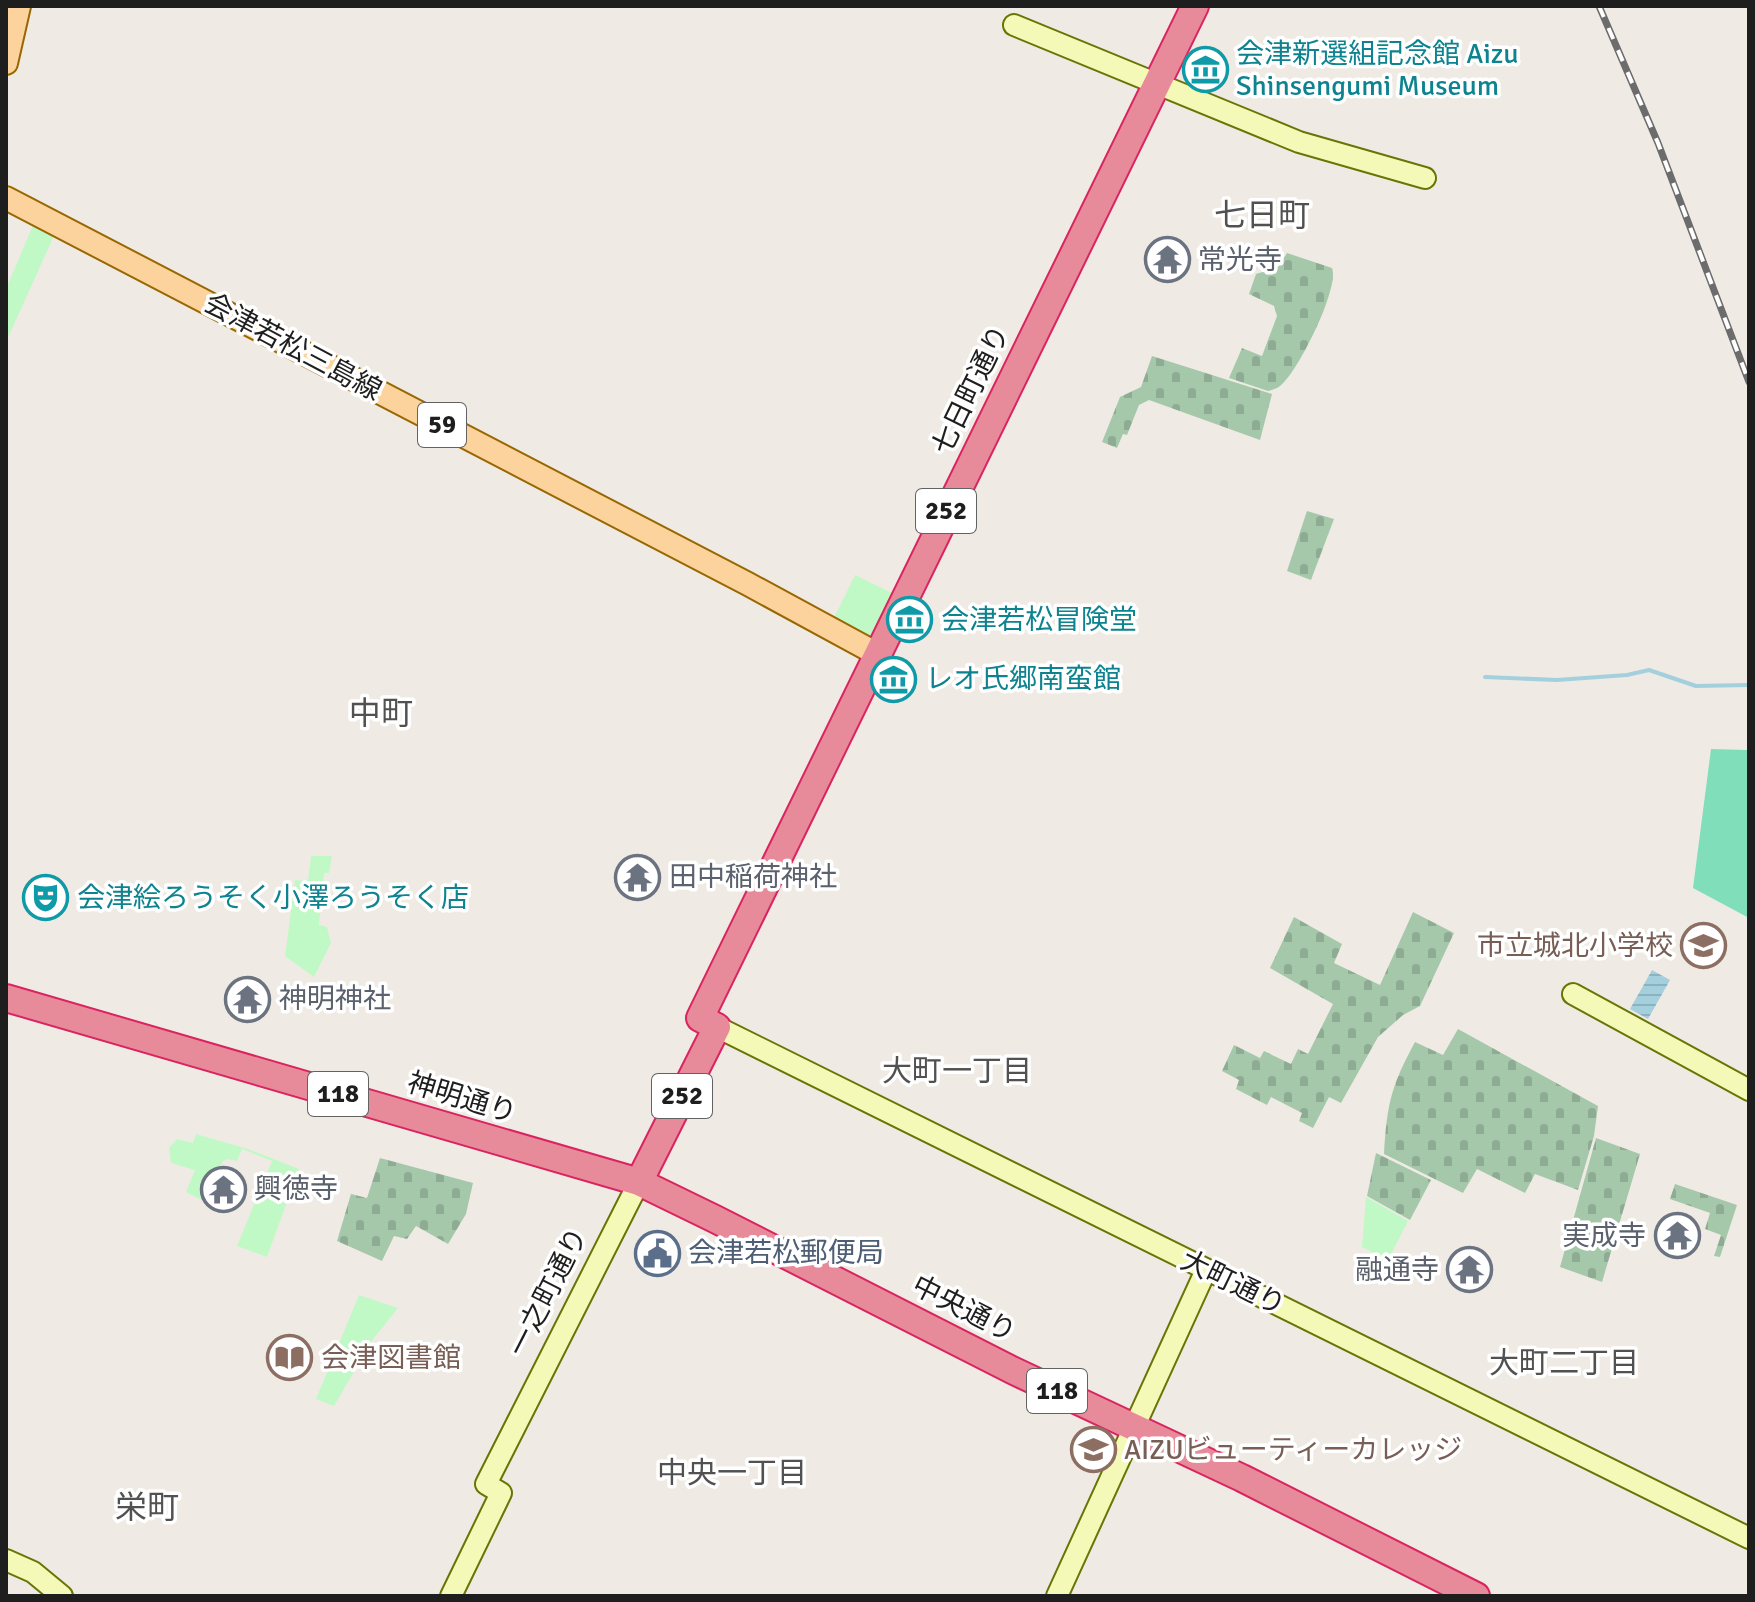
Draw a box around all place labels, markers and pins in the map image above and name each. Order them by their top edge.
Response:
place label: 会津新選組記念館 Aizu Shinsengumi Museum [1236,37,1519,103]
museum icon: 会津新選組記念館 Aizu Shinsengumi Museum [1181,46,1229,94]
temple icon: 常光寺 [1143,236,1191,284]
place label: 常光寺 [1198,243,1282,277]
museum icon: 会津若松冒険堂 [886,596,934,644]
place label: 会津若松冒険堂 [941,603,1137,637]
museum icon: レオ氏郷南蛮館 [870,655,918,703]
place label: レオ氏郷南蛮館 [925,662,1121,696]
temple icon: 田中稲荷神社 [614,853,662,901]
place label: 田中稲荷神社 [669,860,837,894]
theatre icon: 会津絵ろうそく小澤ろうそく店 [22,874,70,922]
place label: 会津絵ろうそく小澤ろうそく店 [77,881,469,915]
school or university icon: 市立城北小学校 [1680,922,1728,970]
place label: 市立城北小学校 [1477,929,1673,963]
temple icon: 神明神社 [224,975,272,1023]
place label: 神明神社 [279,982,391,1016]
temple icon: 興徳寺 [199,1165,247,1213]
place label: 興徳寺 [254,1172,338,1206]
temple icon: 実成寺 [1653,1212,1701,1260]
place label: 実成寺 [1562,1219,1646,1253]
public building icon: 会津若松郵便局 [633,1229,681,1277]
place label: 会津若松郵便局 [688,1236,884,1270]
temple icon: 融通寺 [1446,1246,1494,1294]
place label: 融通寺 [1355,1253,1439,1287]
library icon: 会津図書館 [266,1334,314,1382]
place label: 会津図書館 [321,1341,461,1375]
school or university icon: AIZUビューティーカレッジ [1069,1426,1117,1474]
place label: AIZUビューティーカレッジ [1124,1433,1462,1467]

